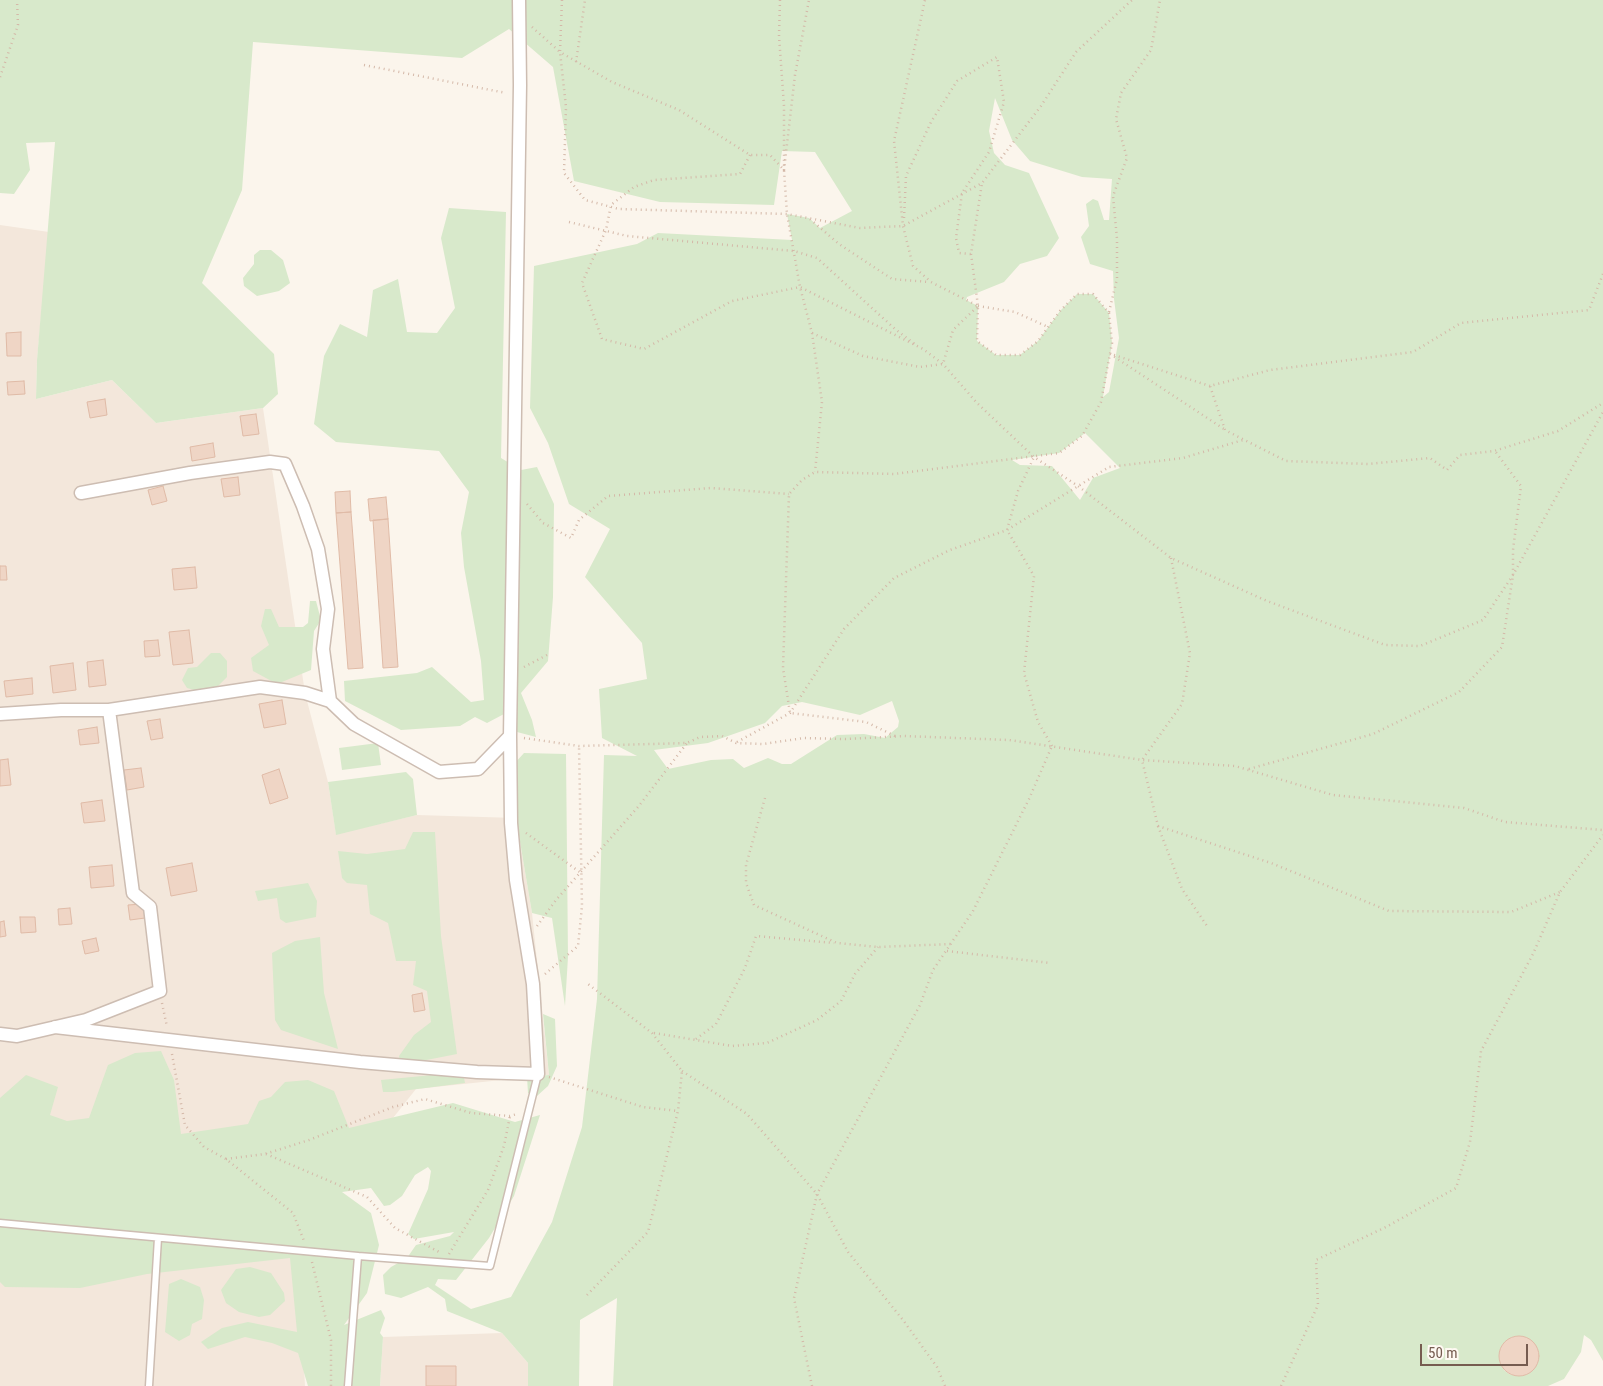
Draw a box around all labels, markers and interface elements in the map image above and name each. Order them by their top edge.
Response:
scale bar [1423,1334,1530,1366]
text: 50 m [1428,1344,1458,1362]

